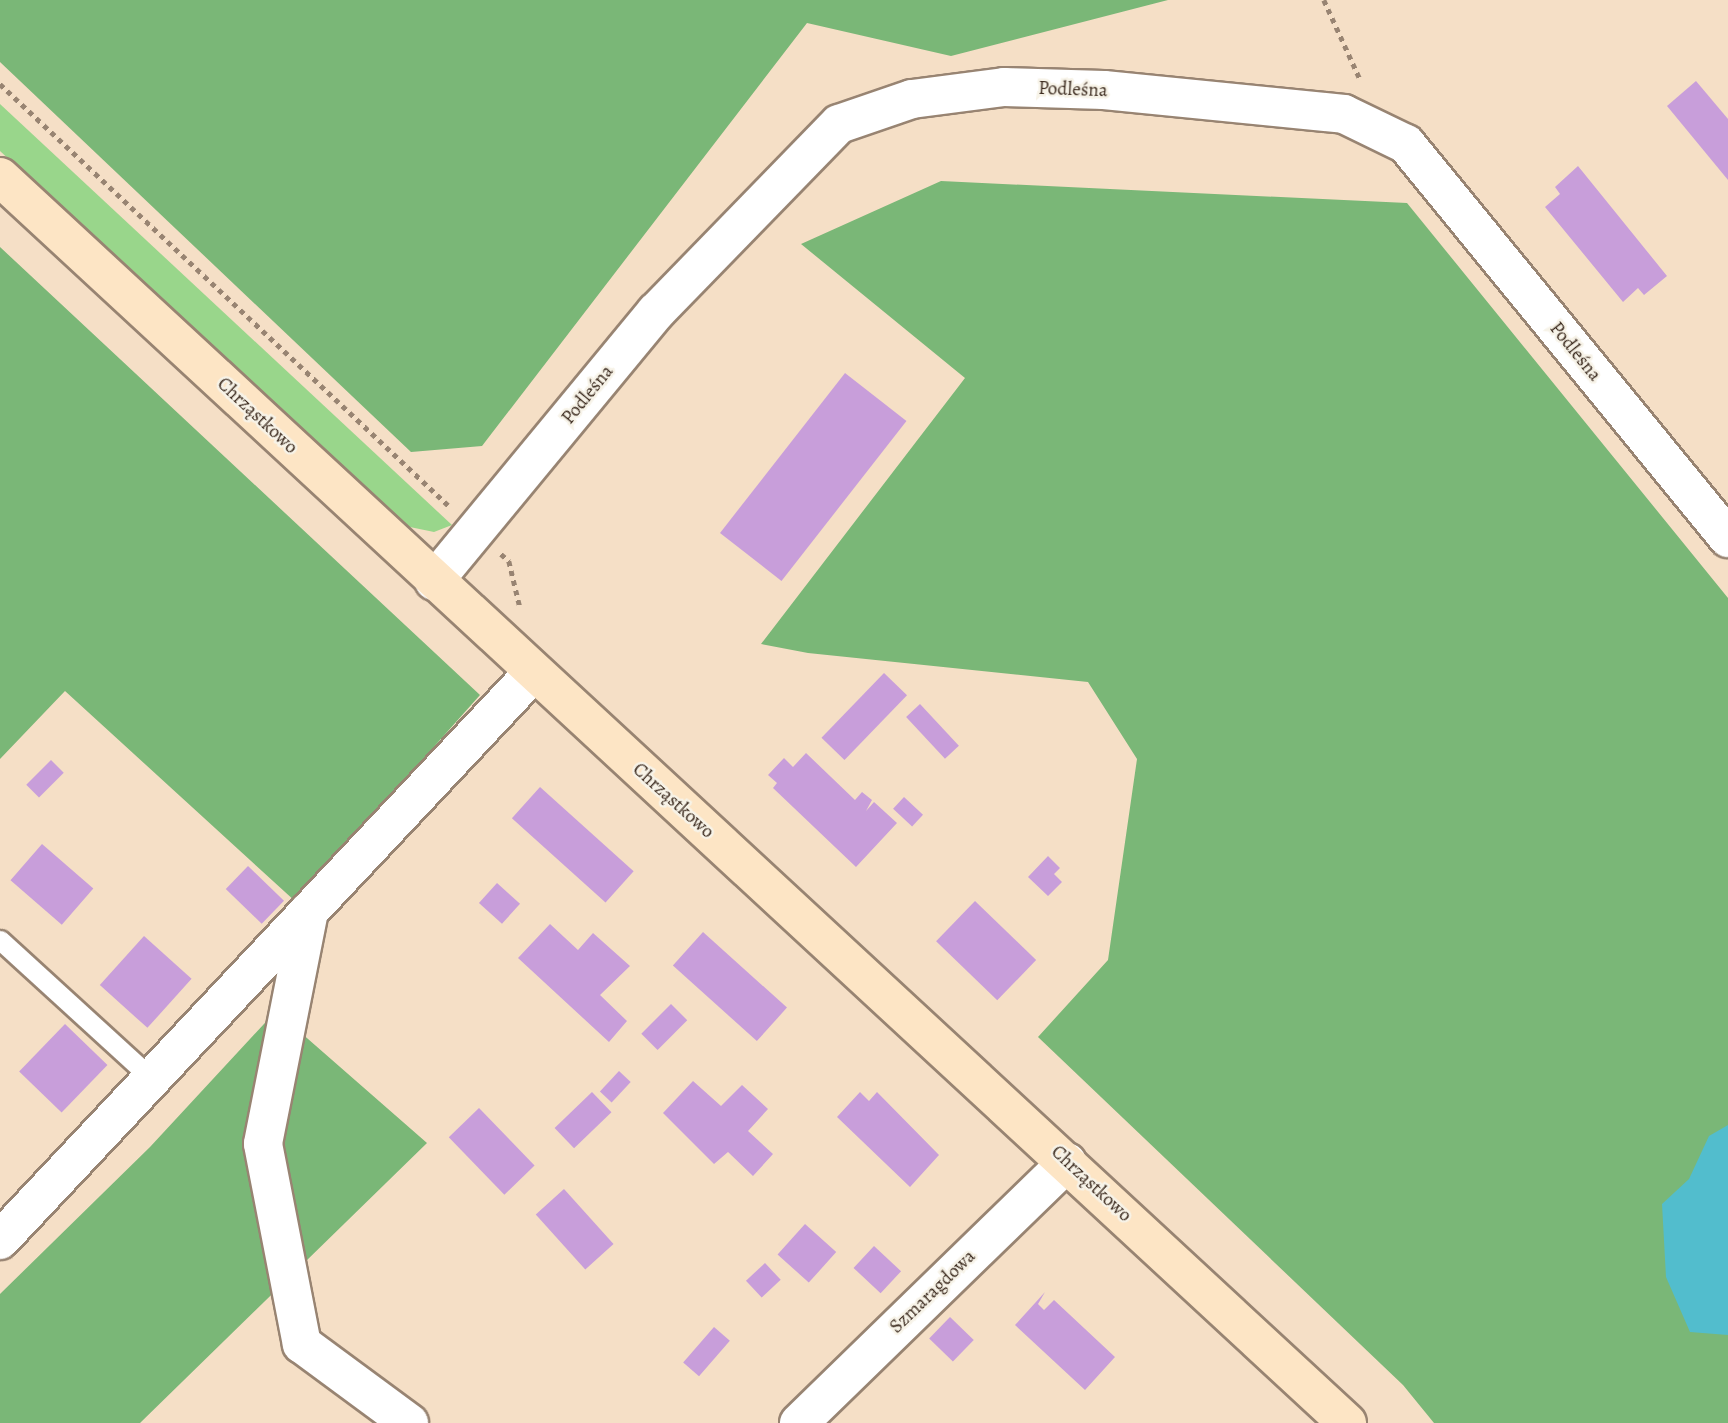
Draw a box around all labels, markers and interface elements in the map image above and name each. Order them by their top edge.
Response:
street label: Podleśna [1038,77,1108,103]
street label: Podleśna [1544,318,1606,386]
street label: Podleśna [557,361,619,429]
street label: Chrząstkowo [212,373,302,459]
street label: Chrząstkowo [628,759,718,843]
street label: Chrząstkowo [1046,1141,1136,1227]
street label: Szmaragdowa [885,1246,981,1338]

